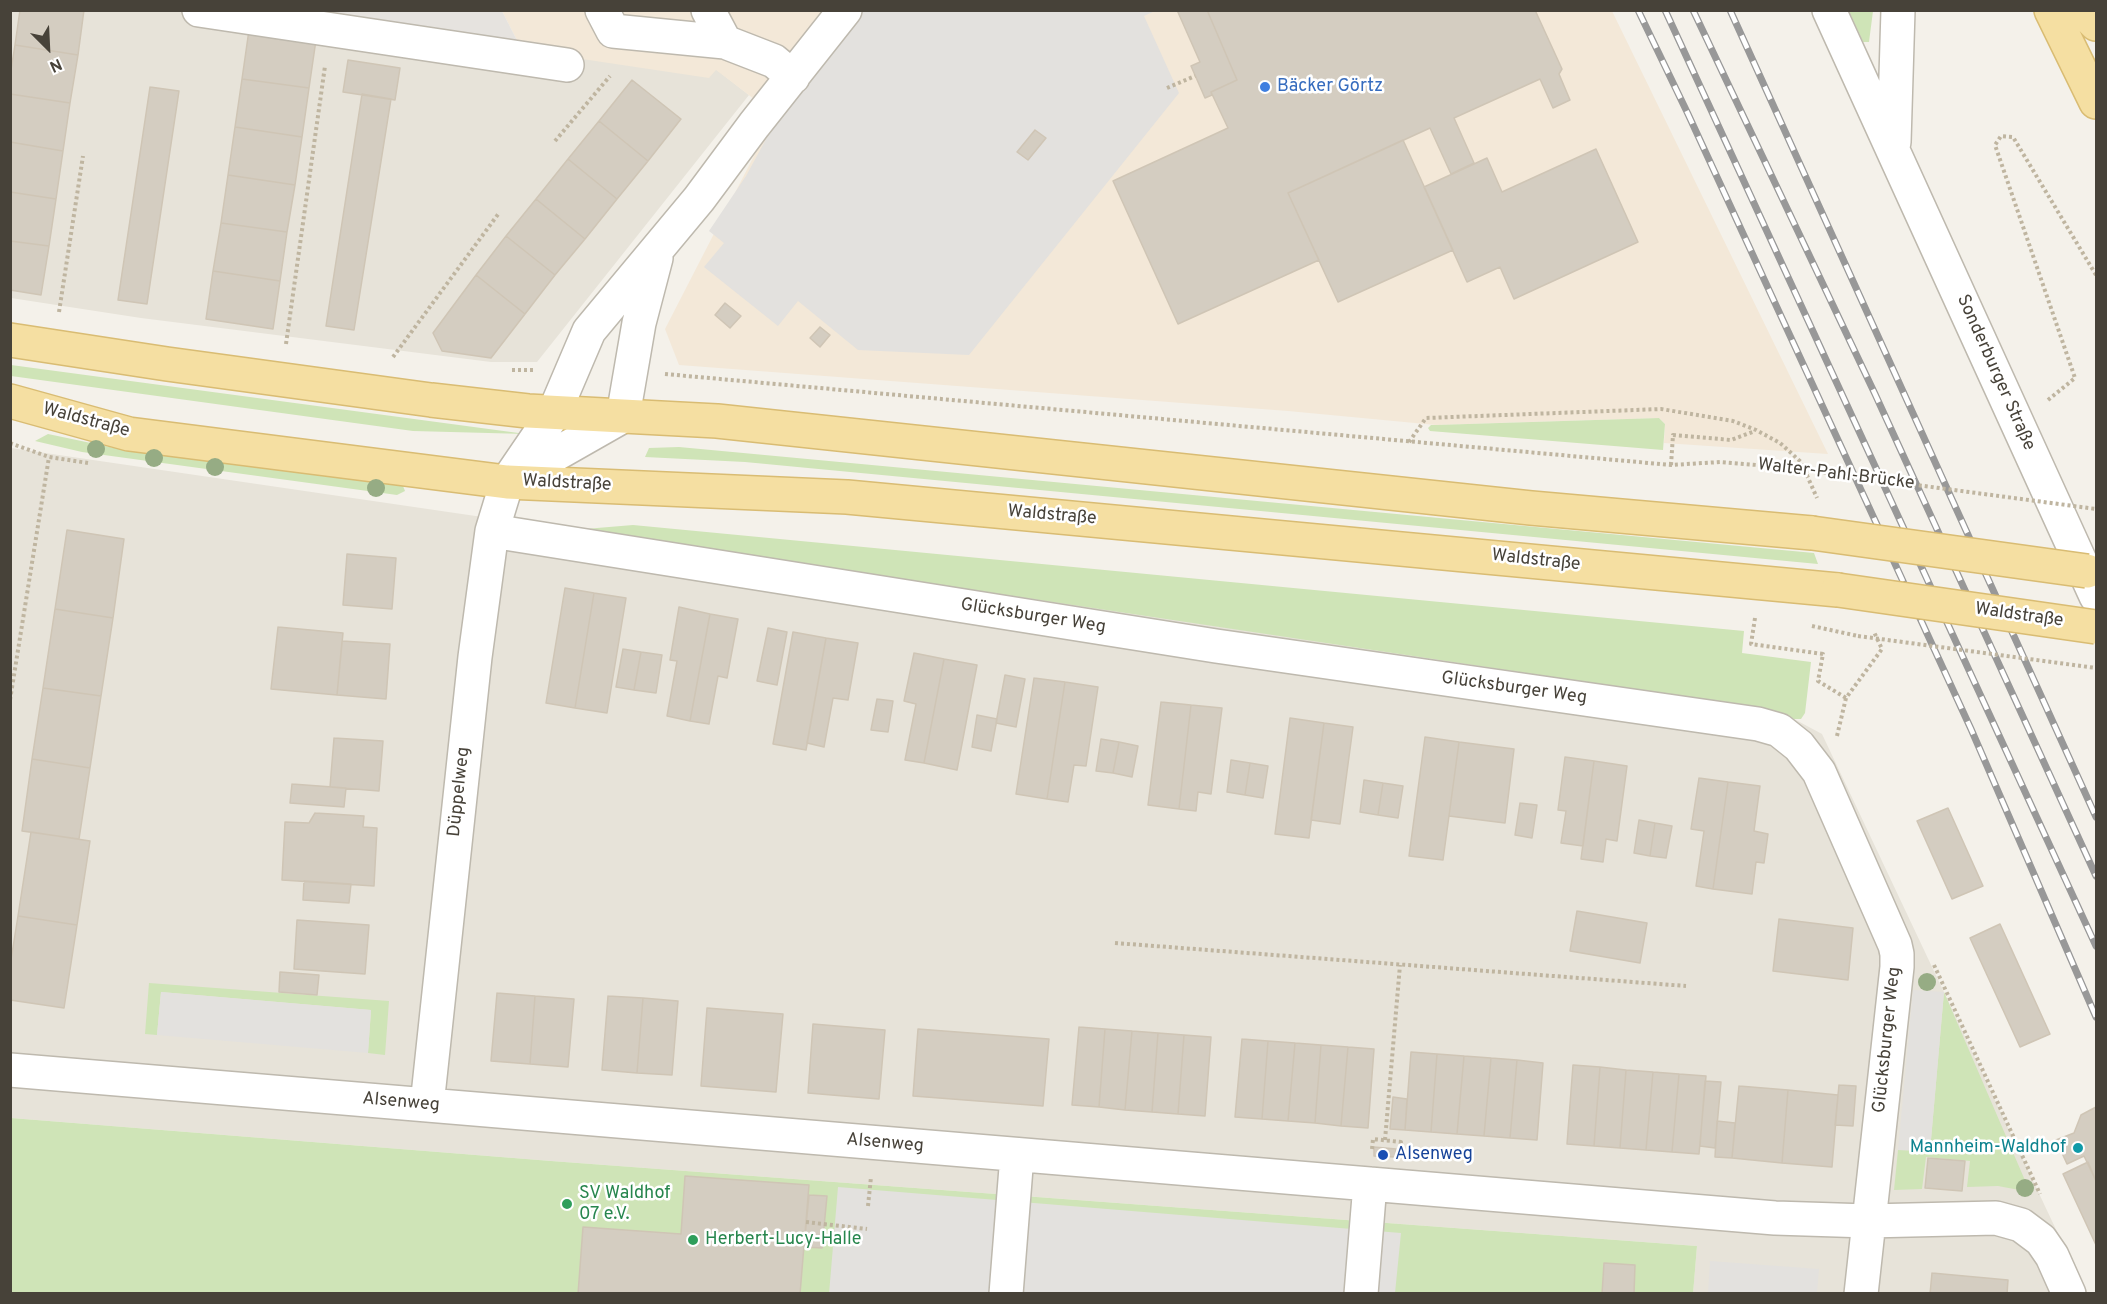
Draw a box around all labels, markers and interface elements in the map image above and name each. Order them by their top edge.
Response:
north arrow [18,18,78,78]
text: N [46,53,65,76]
place label: Bäcker Görtz [1277,76,1383,98]
marker: Bäcker Görtz [1258,80,1272,94]
street label: Sonderburger Straße [1951,292,2039,454]
street label: Waldstraße [40,399,132,443]
street label: Walter-Pahl-Brücke [1756,455,1916,495]
street label: Waldstraße [522,471,612,497]
street label: Waldstraße [1007,501,1097,531]
street label: Waldstraße [1491,546,1581,576]
street label: Glücksburger Weg [959,595,1107,639]
street label: Waldstraße [1973,599,2065,633]
street label: Glücksburger Weg [1440,668,1588,710]
street label: Düppelweg [445,746,475,838]
street label: Glücksburger Weg [1870,966,1906,1114]
street label: Alsenweg [361,1089,441,1117]
street label: Alsenweg [845,1130,925,1158]
place label: Mannheim-Waldhof [1910,1137,2066,1159]
marker: Mannheim-Waldhof [2071,1141,2085,1155]
place label: Alsenweg [1395,1144,1473,1166]
marker: Alsenweg [1376,1148,1390,1162]
place label: SV Waldhof 07 e.V. [579,1183,670,1226]
marker: SV Waldhof 07 e.V. [560,1197,574,1211]
place label: Herbert-Lucy-Halle [705,1229,861,1251]
marker: Herbert-Lucy-Halle [686,1233,700,1247]

